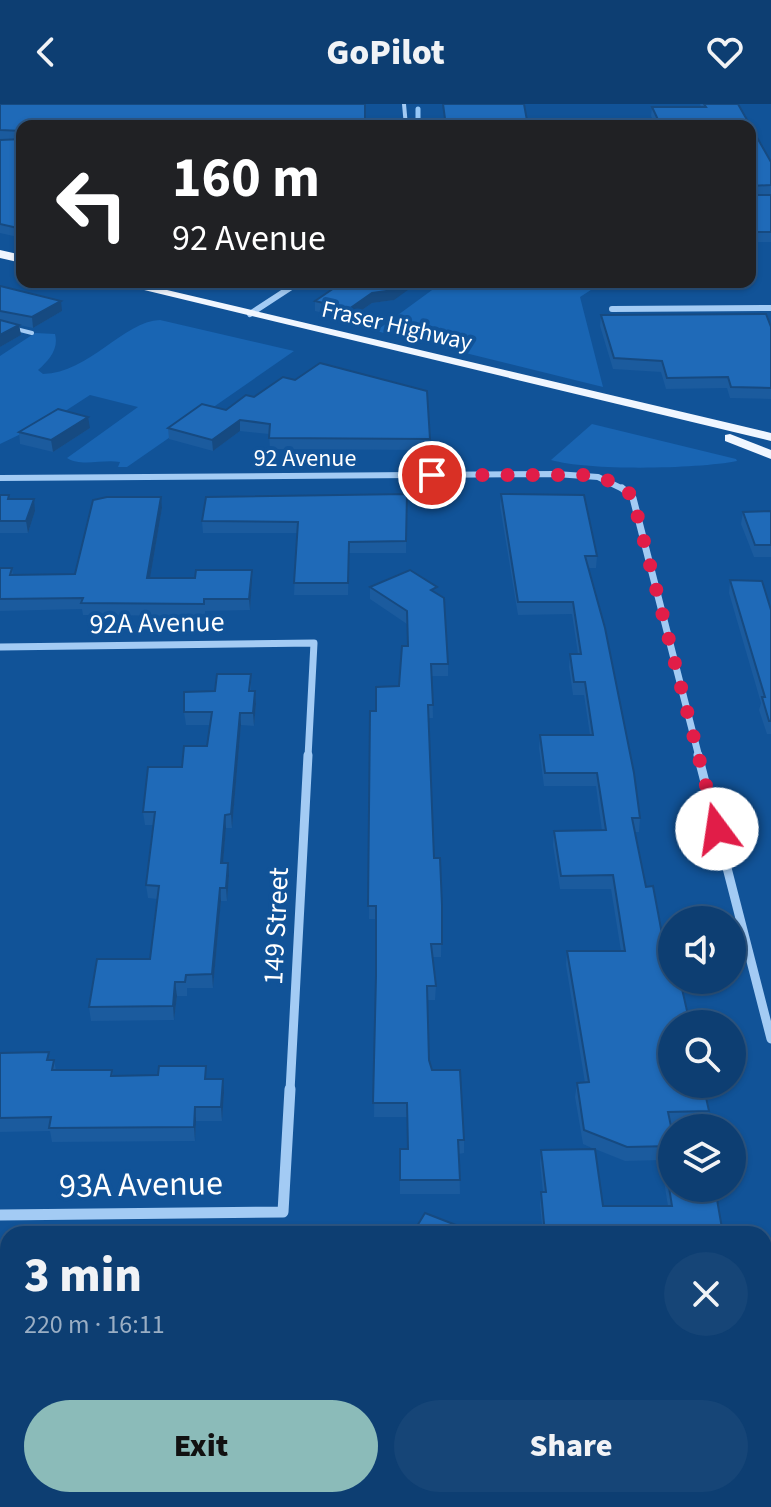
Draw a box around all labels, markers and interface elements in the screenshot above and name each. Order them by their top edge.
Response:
text: GoPilot [326,27,445,78]
icon: back [24,30,68,74]
icon: heart [703,30,747,74]
text: 160 m [172,139,320,218]
icon: left [40,152,144,256]
text: 92 Avenue [172,213,326,264]
street label: Fraser Highway [318,292,476,360]
street label: 92 Avenue [254,441,356,476]
pin [398,441,466,509]
icon: arrive [410,453,454,497]
street label: 92A Avenue [89,602,225,644]
position arrow [675,787,759,871]
street label: 149 Street [253,866,299,986]
map controls [658,906,746,1202]
button: sound [658,906,746,994]
button: search [658,1010,746,1098]
button: layers [658,1114,746,1202]
street label: 93A Avenue [59,1159,223,1211]
text: 3 min [24,1242,142,1310]
button: close [664,1252,748,1336]
text: 220 m · 16:11 [24,1306,165,1343]
button: Exit [24,1400,378,1492]
button: Share [394,1400,748,1492]

